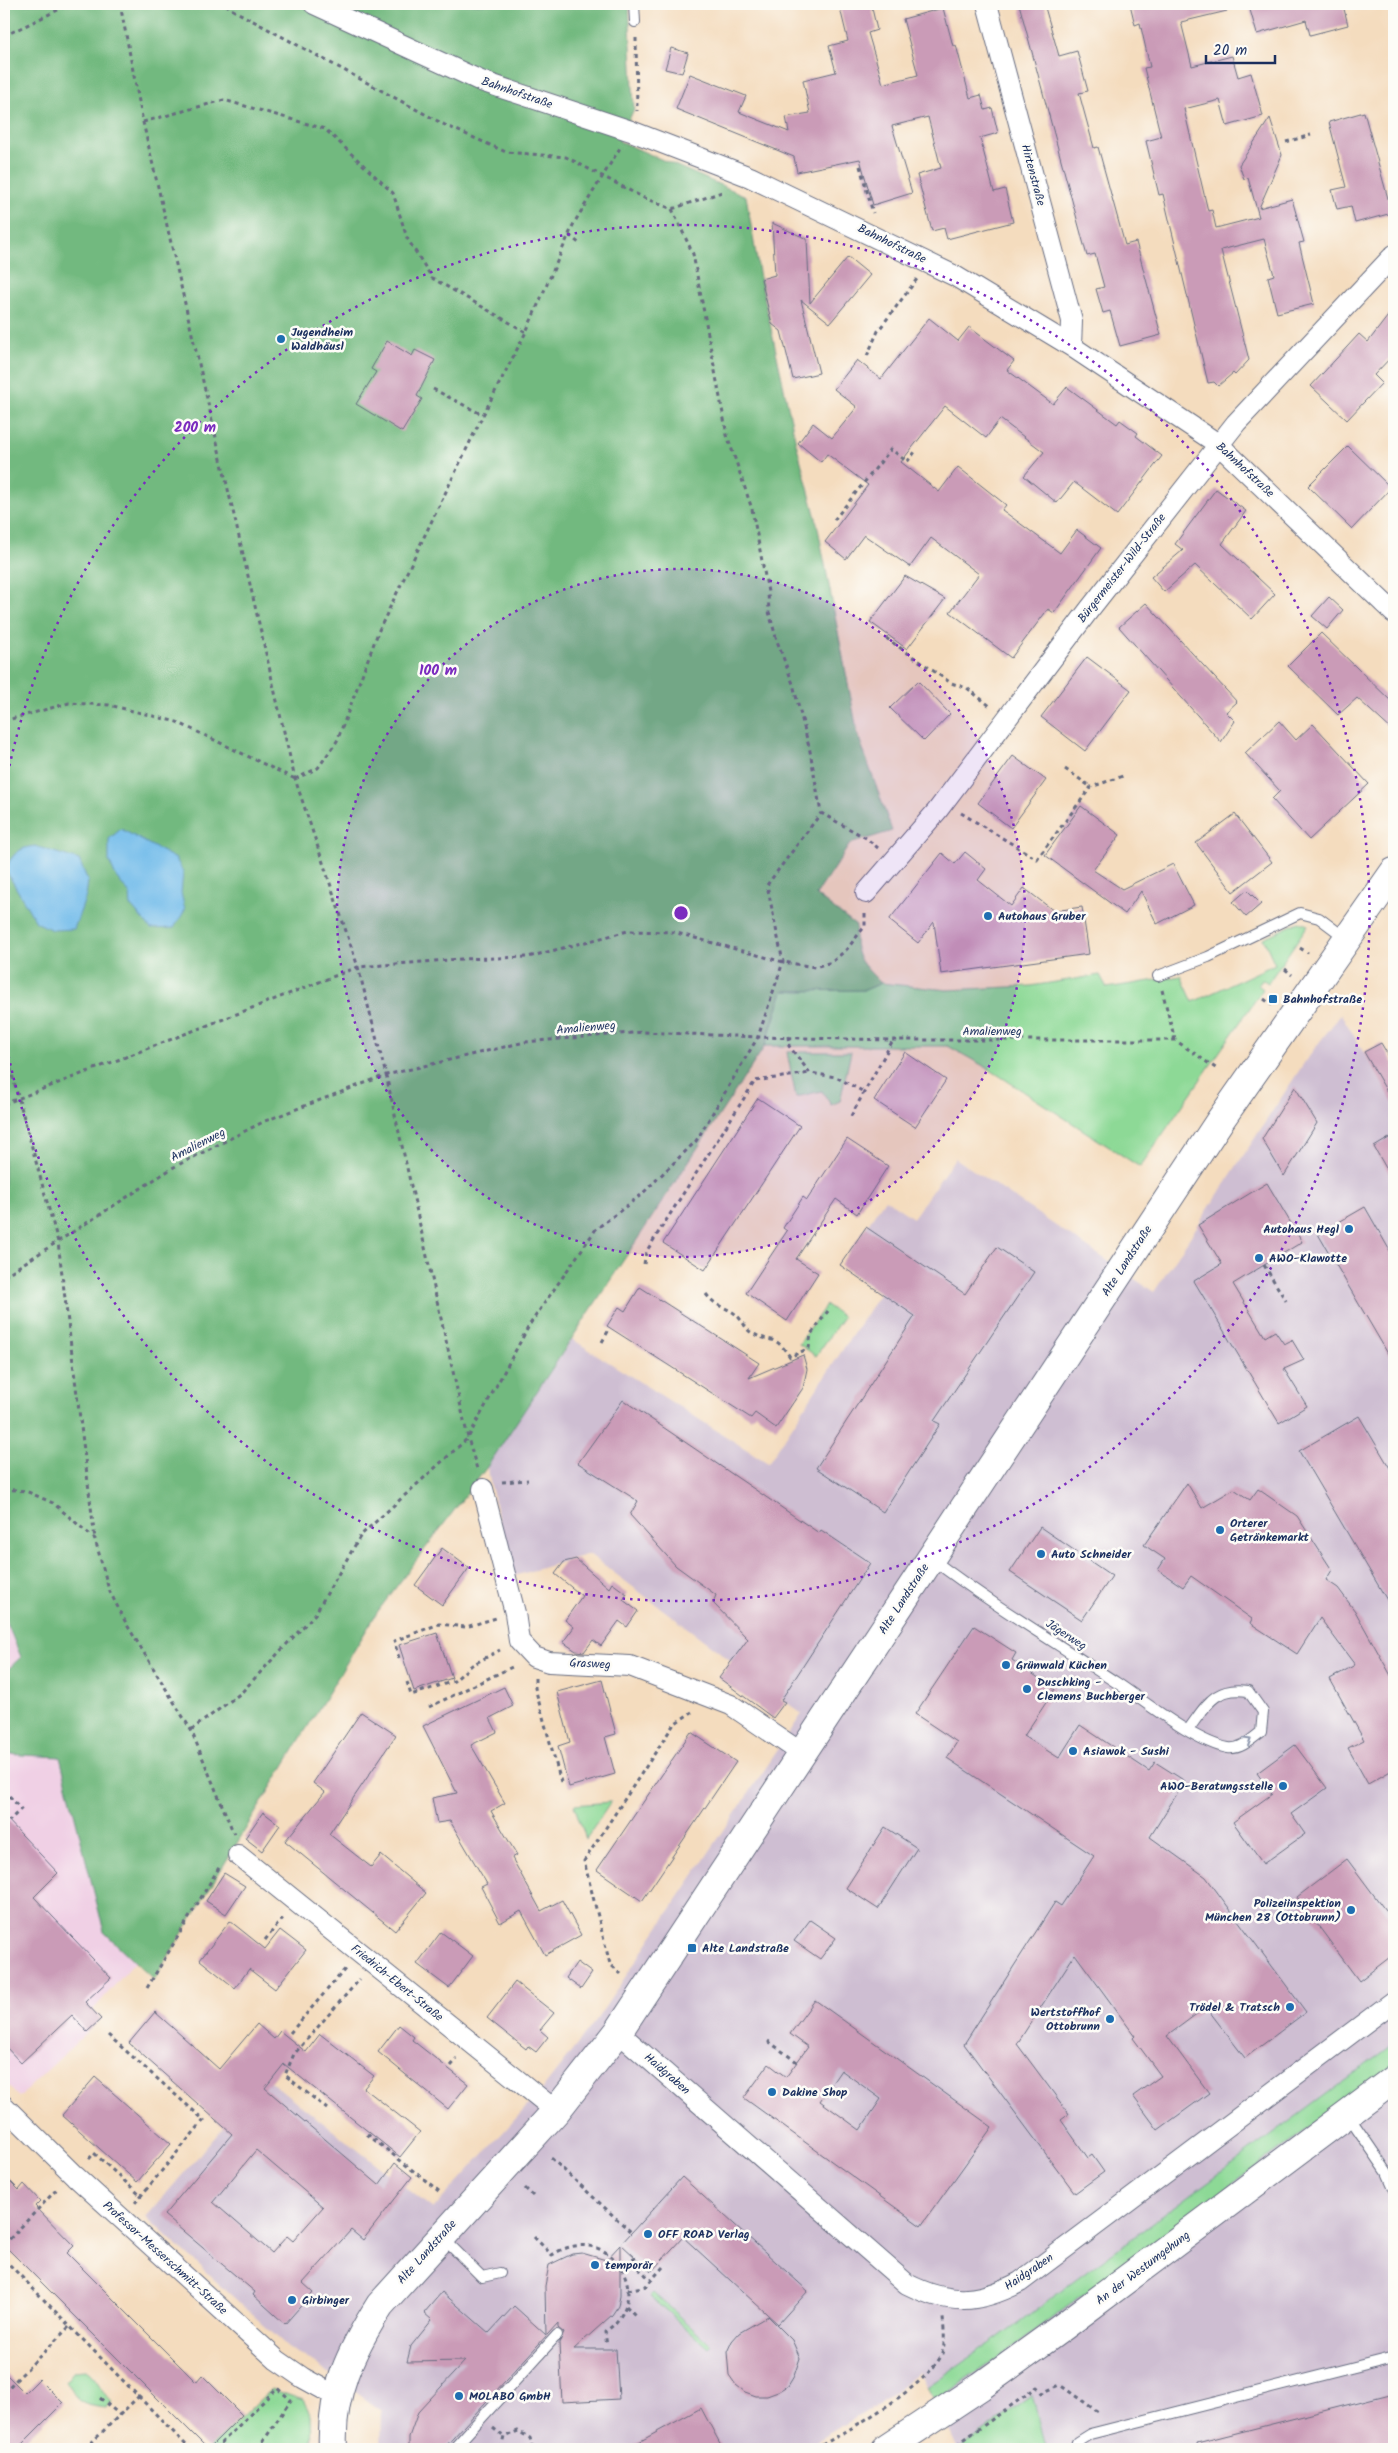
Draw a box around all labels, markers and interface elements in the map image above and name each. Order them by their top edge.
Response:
scale bar [1206,32,1274,64]
text: 20 m [1213,39,1247,63]
street label: Bahnhofstraße [479,72,556,114]
street label: Hirtenstraße [1016,142,1050,209]
street label: Bahnhofstraße [854,219,930,269]
place label: Jugendheim Waldhäusl [291,323,353,356]
marker: Jugendheim Waldhäusl [275,333,287,345]
text: 200 m [174,416,216,440]
street label: Bahnhofstraße [1211,438,1279,503]
street label: Bürgermeister-Wild-Straße [1073,509,1171,627]
text: 100 m [419,659,457,683]
centre of rings [672,904,690,922]
place label: Autohaus Gruber [998,907,1086,926]
marker: Autohaus Gruber [982,910,994,922]
place label: Bahnhofstraße [1283,990,1362,1009]
marker: Bahnhofstraße [1267,993,1279,1005]
street label: Amalienweg [556,1016,617,1040]
street label: Amalienweg [962,1022,1022,1041]
street label: Amalienweg [167,1123,229,1167]
place label: Autohaus Hegl [1263,1220,1340,1239]
street label: Alte Landstraße [1097,1221,1157,1300]
marker: Autohaus Hegl [1343,1223,1355,1235]
place label: AWO-Klawotte [1269,1249,1347,1268]
marker: AWO-Klawotte [1253,1252,1265,1264]
place label: Orterer Getränkemarkt [1230,1514,1310,1547]
marker: Orterer Getränkemarkt [1214,1524,1226,1536]
place label: Auto Schneider [1051,1545,1132,1564]
marker: Auto Schneider [1035,1548,1047,1560]
street label: Alte Landstraße [874,1559,934,1638]
street label: Jägerweg [1042,1615,1091,1656]
street label: Grasweg [569,1653,611,1675]
place label: Grünwald Küchen [1016,1656,1107,1675]
marker: Grünwald Küchen [1000,1659,1012,1671]
place label: Duschking - Clemens Buchberger [1037,1673,1146,1706]
marker: Duschking - Clemens Buchberger [1021,1683,1033,1695]
one-way arrow [1243,1737,1252,1747]
place label: Asiawok - Sushi [1083,1742,1170,1761]
marker: Asiawok - Sushi [1067,1745,1079,1757]
place label: AWO-Beratungsstelle [1160,1777,1273,1796]
marker: AWO-Beratungsstelle [1277,1780,1289,1792]
place label: Polizeiinspektion München 28 (Ottobrunn) [1205,1894,1341,1927]
marker: Polizeiinspektion München 28 (Ottobrunn) [1345,1904,1357,1916]
place label: Alte Landstraße [702,1939,789,1958]
street label: Friedrich-Ebert-Straße [347,1940,448,2027]
marker: Alte Landstraße [686,1942,698,1954]
place label: Trödel & Tratsch [1189,1998,1280,2017]
marker: Trödel & Tratsch [1284,2001,1296,2013]
place label: Wertstoffhof Ottobrunn [1031,2003,1102,2036]
marker: Wertstoffhof Ottobrunn [1104,2013,1116,2025]
street label: Haidgraben [640,2048,694,2100]
place label: Dakine Shop [782,2083,848,2102]
marker: Dakine Shop [766,2086,778,2098]
street label: Professor-Messerschmitt-Straße [98,2197,232,2320]
street label: Alte Landstraße [393,2215,462,2289]
place label: OFF ROAD Verlag [658,2225,750,2244]
street label: An der Westumgehung [1092,2226,1194,2310]
marker: OFF ROAD Verlag [642,2228,654,2240]
street label: Haidgraben [1001,2248,1057,2296]
place label: temporär [605,2256,654,2275]
marker: temporär [589,2259,601,2271]
place label: Girbinger [302,2291,350,2310]
marker: Girbinger [286,2294,298,2306]
place label: MOLABO GmbH [469,2387,551,2406]
marker: MOLABO GmbH [453,2390,465,2402]

